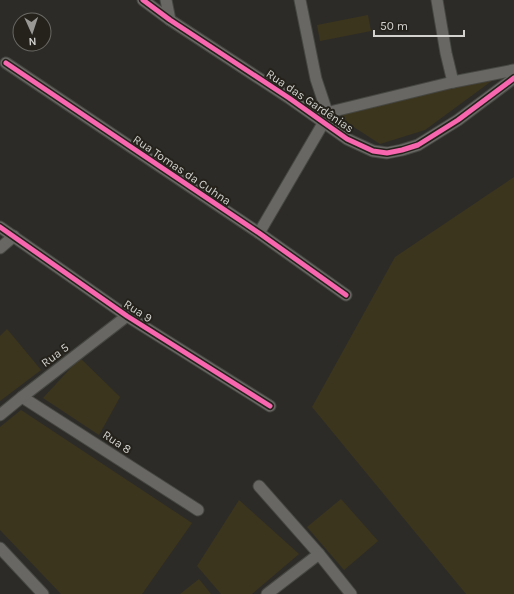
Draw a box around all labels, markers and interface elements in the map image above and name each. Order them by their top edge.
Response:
north arrow [12,12,52,52]
scale bar [374,12,464,38]
text: 50 m [380,19,408,33]
text: N [28,35,37,48]
street label: Rua das Gardênias [264,67,356,135]
street label: Rua Tomas da Cuhna [130,132,234,208]
street label: Rua 9 [121,297,155,325]
street label: Rua 5 [38,340,72,370]
street label: Rua 8 [100,428,134,456]

